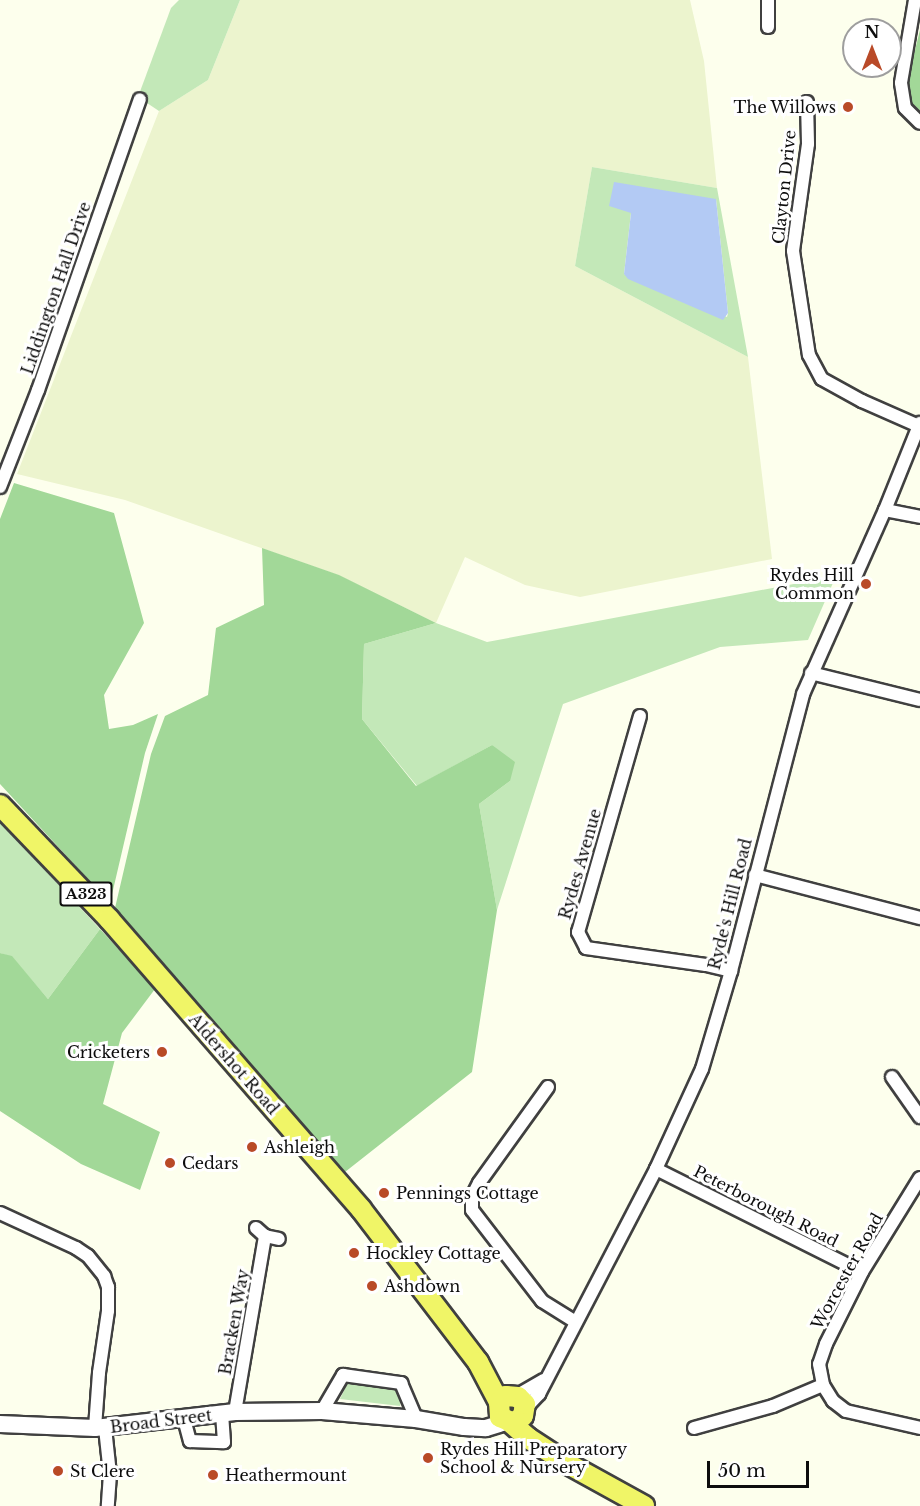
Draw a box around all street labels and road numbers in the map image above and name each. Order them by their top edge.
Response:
street label: Clayton Drive [768,129,800,245]
street label: Liddington Hall Drive [17,199,95,377]
street label: Rydes Avenue [555,806,605,922]
street label: Ryde's Hill Road [704,836,756,972]
road number: A323 [59,882,113,906]
street label: Aldershot Road [185,1010,283,1118]
street label: Peterborough Road [690,1161,842,1251]
street label: Worcester Road [807,1209,887,1333]
street label: Bracken Way [215,1267,253,1377]
street label: Broad Street [109,1405,213,1437]

